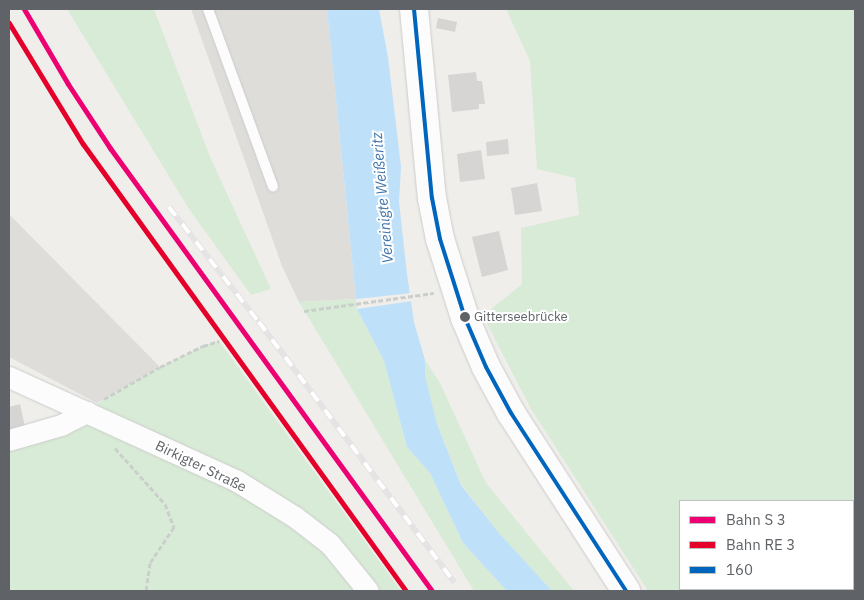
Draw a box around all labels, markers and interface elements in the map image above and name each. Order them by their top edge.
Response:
water label: Vereinigte Weißeritz [367,132,397,264]
place label: Gitterseebrücke [474,309,568,325]
marker: Gitterseebrücke [460,312,470,322]
street label: Birkigter Straße [153,437,249,495]
legend [679,500,854,590]
text: Bahn S 3 [726,510,786,529]
text: Bahn RE 3 [726,535,795,554]
text: 160 [726,560,753,579]

